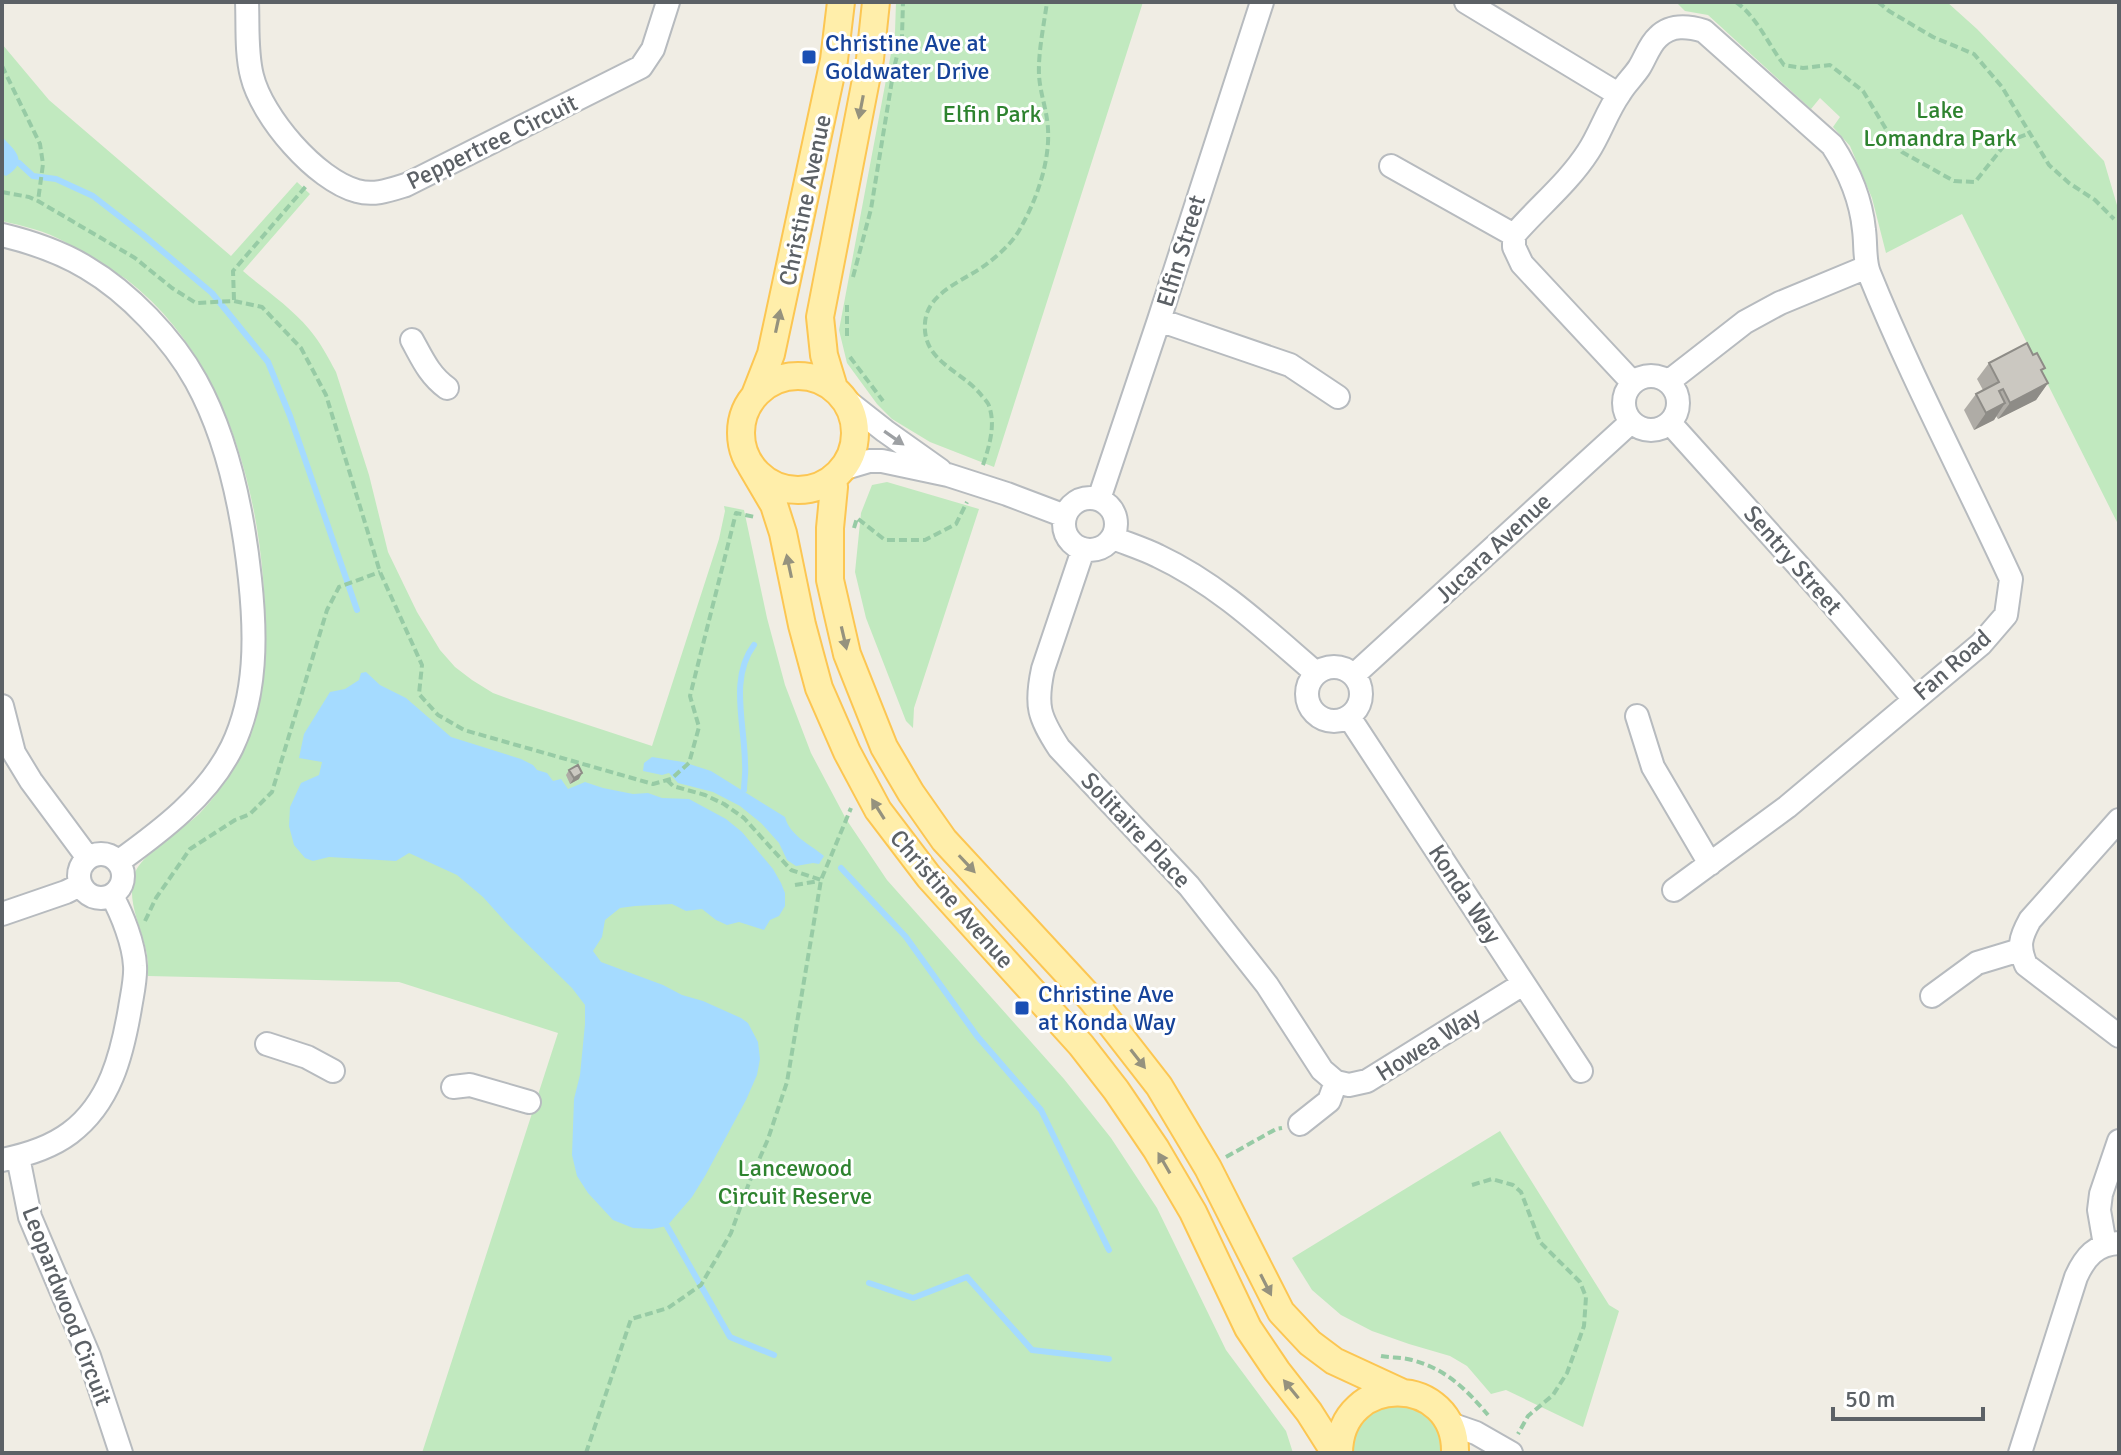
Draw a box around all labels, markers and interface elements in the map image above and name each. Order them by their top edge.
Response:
place label: Christine Ave at Goldwater Drive [825,28,990,86]
marker: Christine Ave at Goldwater Drive [800,48,818,66]
street label: Peppertree Circuit [402,88,582,196]
one-way arrow [854,94,867,119]
park label: Lake Lomandra Park [1863,95,2017,153]
park label: Elfin Park [943,99,1041,129]
street label: Christine Avenue [772,112,838,288]
street label: Elfin Street [1150,191,1212,311]
one-way arrow [772,308,785,333]
one-way arrow [884,430,905,445]
street label: Jucara Avenue [1428,486,1558,610]
street label: Sentry Street [1737,499,1849,621]
one-way arrow [782,554,795,579]
street label: Fan Road [1907,623,1997,707]
one-way arrow [838,626,851,651]
street label: Solitaire Place [1075,766,1197,894]
one-way arrow [872,798,886,820]
street label: Christine Avenue [883,823,1021,975]
street label: Konda Way [1422,839,1508,949]
one-way arrow [957,855,975,874]
place label: Christine Ave at Konda Way [1038,979,1176,1037]
marker: Christine Ave at Konda Way [1013,999,1031,1017]
street label: Howea Way [1370,1000,1486,1088]
one-way arrow [1130,1049,1146,1069]
one-way arrow [1157,1152,1171,1174]
park label: Lancewood Circuit Reserve [718,1153,872,1211]
street label: Leopardwood Circuit [15,1202,119,1410]
one-way arrow [1260,1273,1273,1296]
scale bar [1833,1371,1983,1421]
one-way arrow [1283,1379,1300,1399]
text: 50 m [1845,1384,1895,1414]

